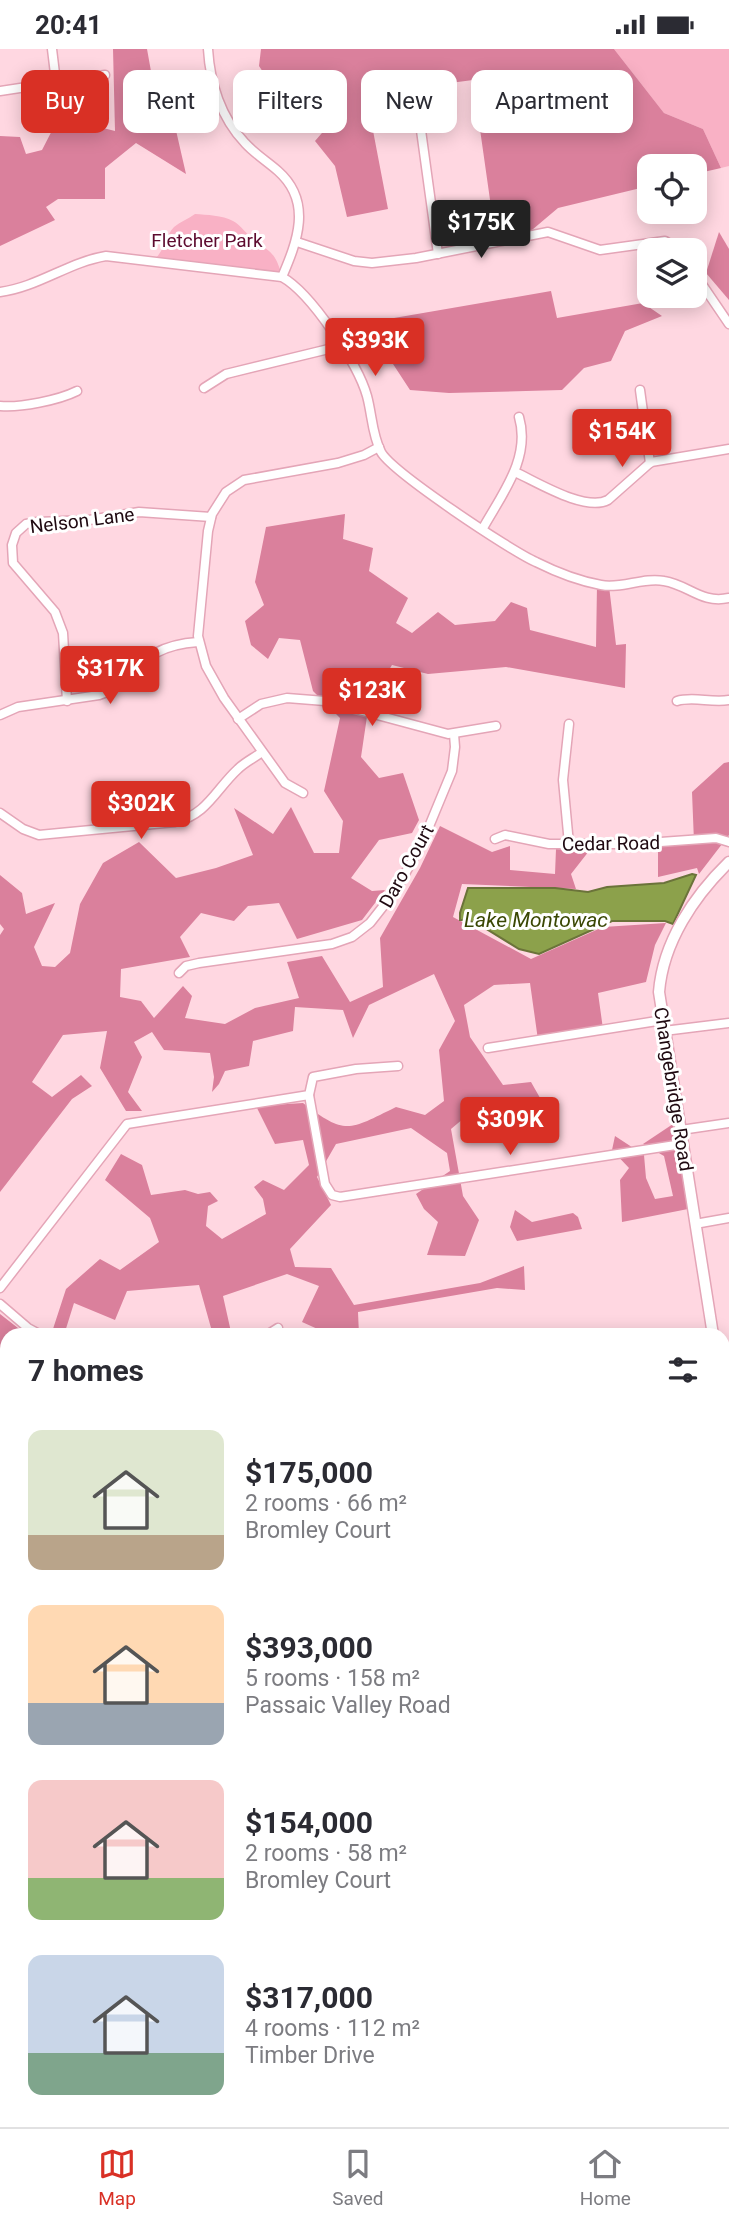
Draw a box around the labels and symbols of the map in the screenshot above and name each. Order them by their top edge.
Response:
pin: $175K [432,201,530,260]
park label: Fletcher Park [151,229,263,252]
pin: $393K [326,319,424,378]
pin: $154K [573,409,671,469]
street label: Nelson Lane [28,503,136,538]
pin: $317K [61,647,159,706]
pin: $123K [323,669,421,728]
pin: $302K [92,781,190,841]
street label: Daro Court [374,821,439,912]
street label: Cedar Road [562,831,660,856]
water label: Lake Montowac [464,908,608,932]
street label: Changebridge Road [649,1005,698,1173]
pin: $309K [461,1097,559,1157]

